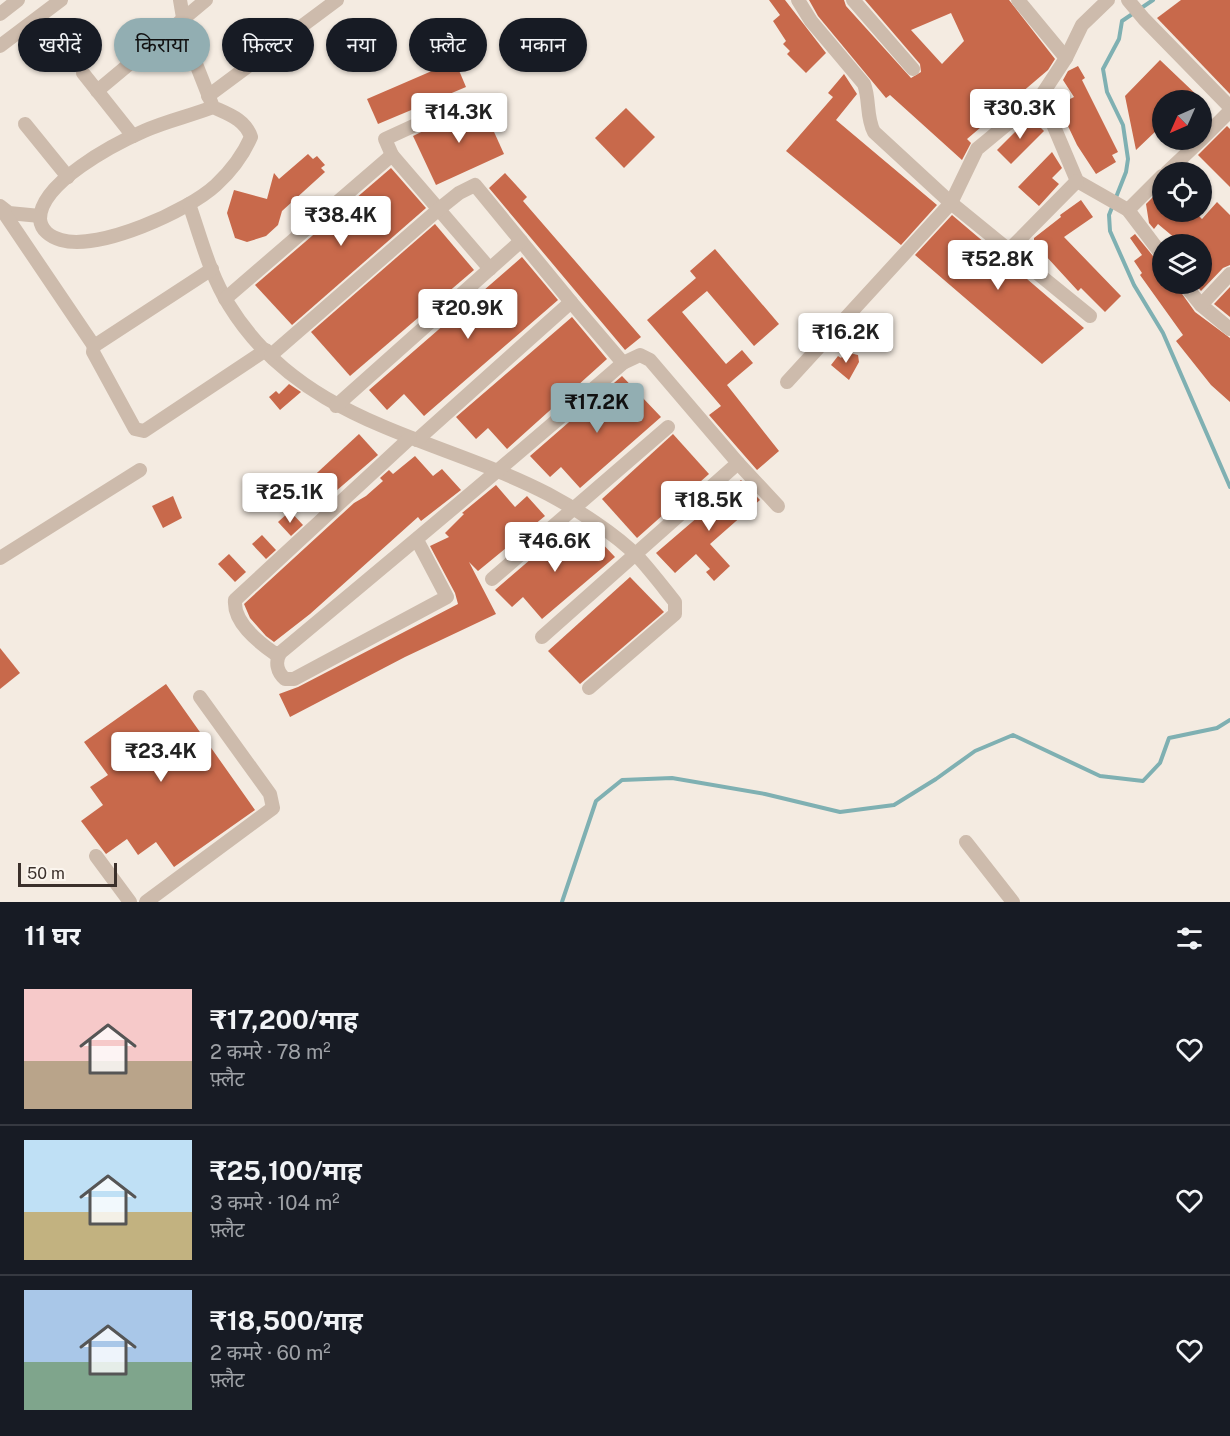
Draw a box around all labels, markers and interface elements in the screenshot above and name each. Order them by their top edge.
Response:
chip: खरीदें [18,18,102,72]
chip: किराया [114,18,210,72]
chip: फ़िल्टर [222,18,314,72]
chip: नया [326,18,397,72]
chip: फ़्लैट [409,18,487,72]
chip: मकान [499,18,587,72]
pin: ₹30.3K [971,89,1069,140]
north arrow [1152,90,1212,150]
map controls [1152,90,1212,294]
pin: ₹14.3K [410,93,508,144]
text: ₹30.3K [984,96,1056,120]
text: ₹14.3K [425,100,493,124]
button: locate [1152,162,1212,222]
pin: ₹38.4K [292,196,390,247]
text: ₹38.4K [305,203,377,227]
button: layers [1152,234,1212,294]
pin: ₹52.8K [949,240,1047,291]
text: ₹52.8K [962,247,1034,271]
pin: ₹20.9K [419,289,517,340]
text: ₹20.9K [432,296,504,320]
pin: ₹16.2K [797,313,895,364]
text: ₹16.2K [812,320,880,344]
pin: ₹17.2K [548,383,646,434]
text: ₹17.2K [565,390,629,414]
pin: ₹25.1K [241,473,339,524]
text: ₹25.1K [256,480,324,504]
pin: ₹18.5K [660,481,758,532]
text: ₹18.5K [675,488,743,512]
pin: ₹46.6K [506,522,604,573]
text: ₹46.6K [519,529,591,553]
pin: ₹23.4K [112,732,210,783]
text: ₹23.4K [125,739,197,763]
scale bar [18,860,117,888]
text: 50 m [27,864,65,883]
text: 11 घर [24,920,80,951]
icon: filters [1173,922,1206,955]
text: ₹17,200/माह [210,1004,358,1035]
icon: home [72,1013,144,1085]
icon: heart [1173,1033,1206,1066]
text: 2 कमरे · 78 m² [210,1040,331,1064]
text: फ़्लैट [210,1067,245,1091]
text: ₹25,100/माह [210,1155,362,1186]
icon: home [72,1164,144,1236]
icon: heart [1173,1184,1206,1217]
text: 3 कमरे · 104 m² [210,1191,340,1215]
text: फ़्लैट [210,1218,245,1242]
text: ₹18,500/माह [210,1305,363,1336]
icon: home [72,1314,144,1386]
icon: heart [1173,1334,1206,1367]
text: 2 कमरे · 60 m² [210,1341,331,1365]
text: फ़्लैट [210,1368,245,1392]

